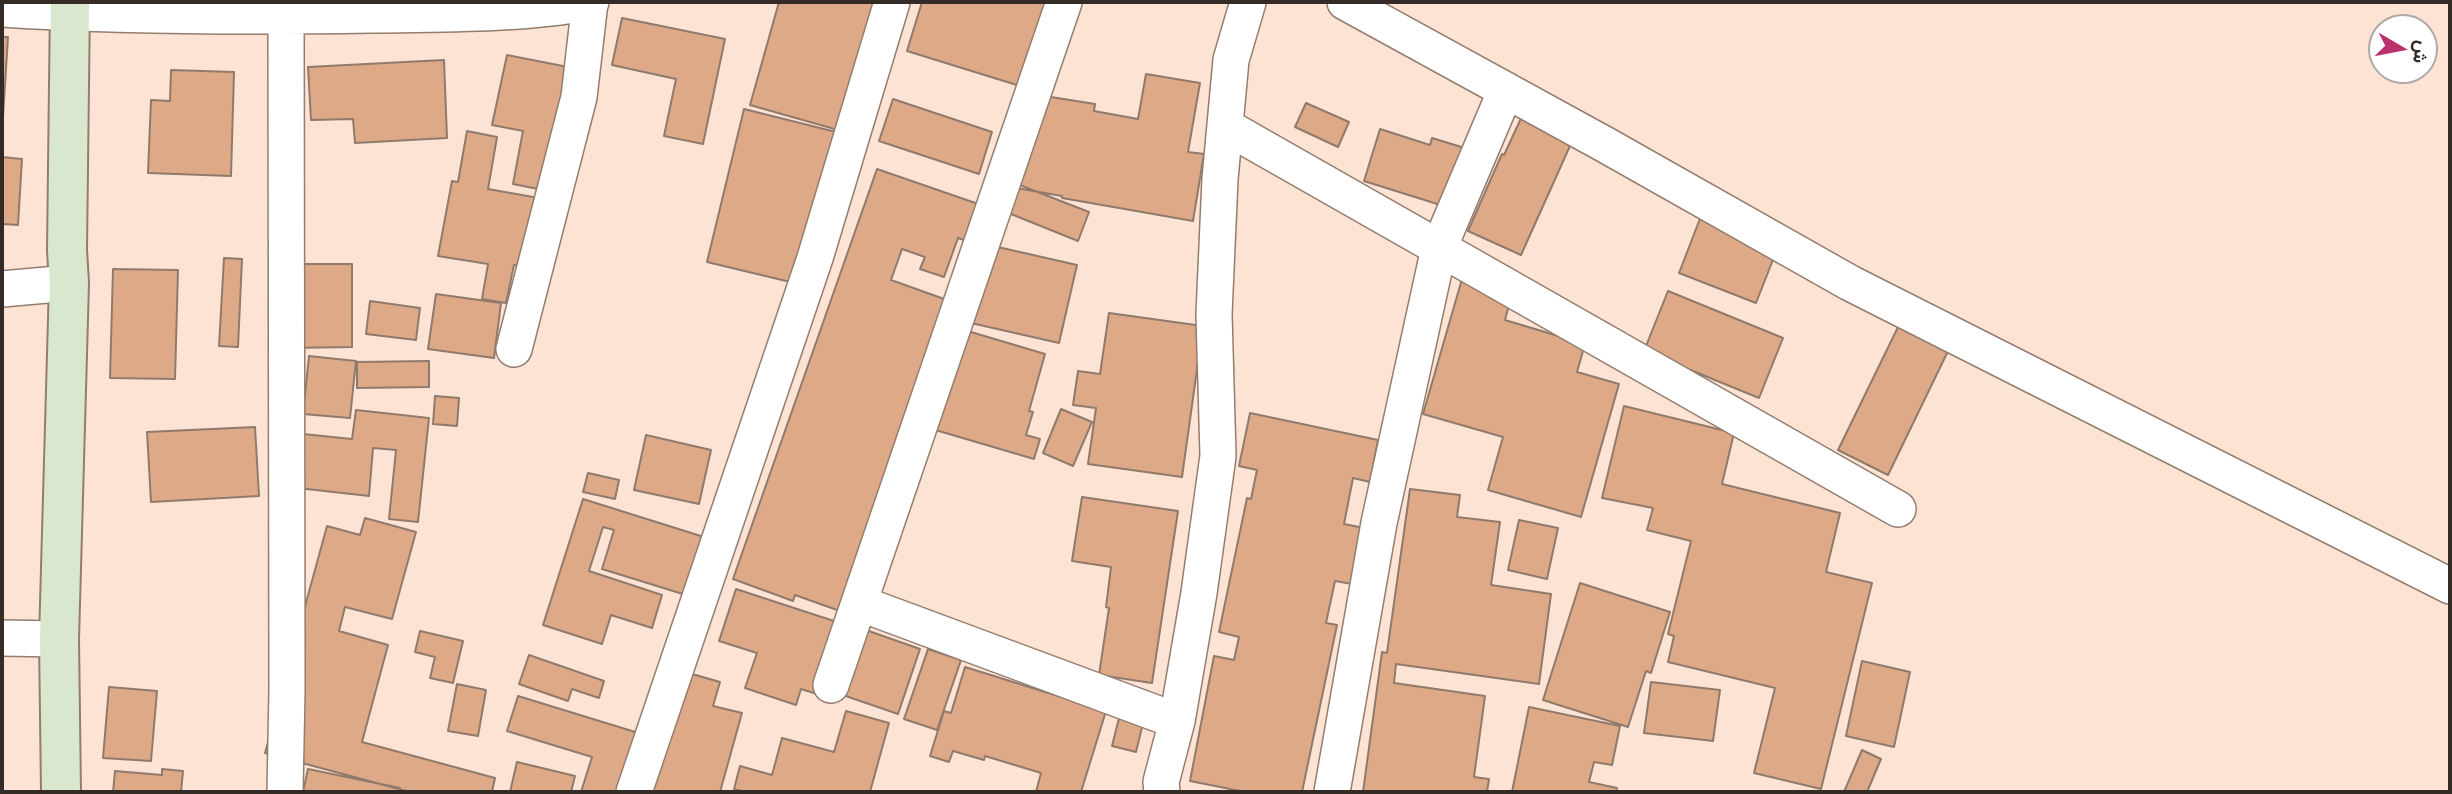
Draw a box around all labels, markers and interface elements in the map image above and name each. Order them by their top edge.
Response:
north arrow [2368,14,2438,84]
text: ش [2406,39,2438,66]

